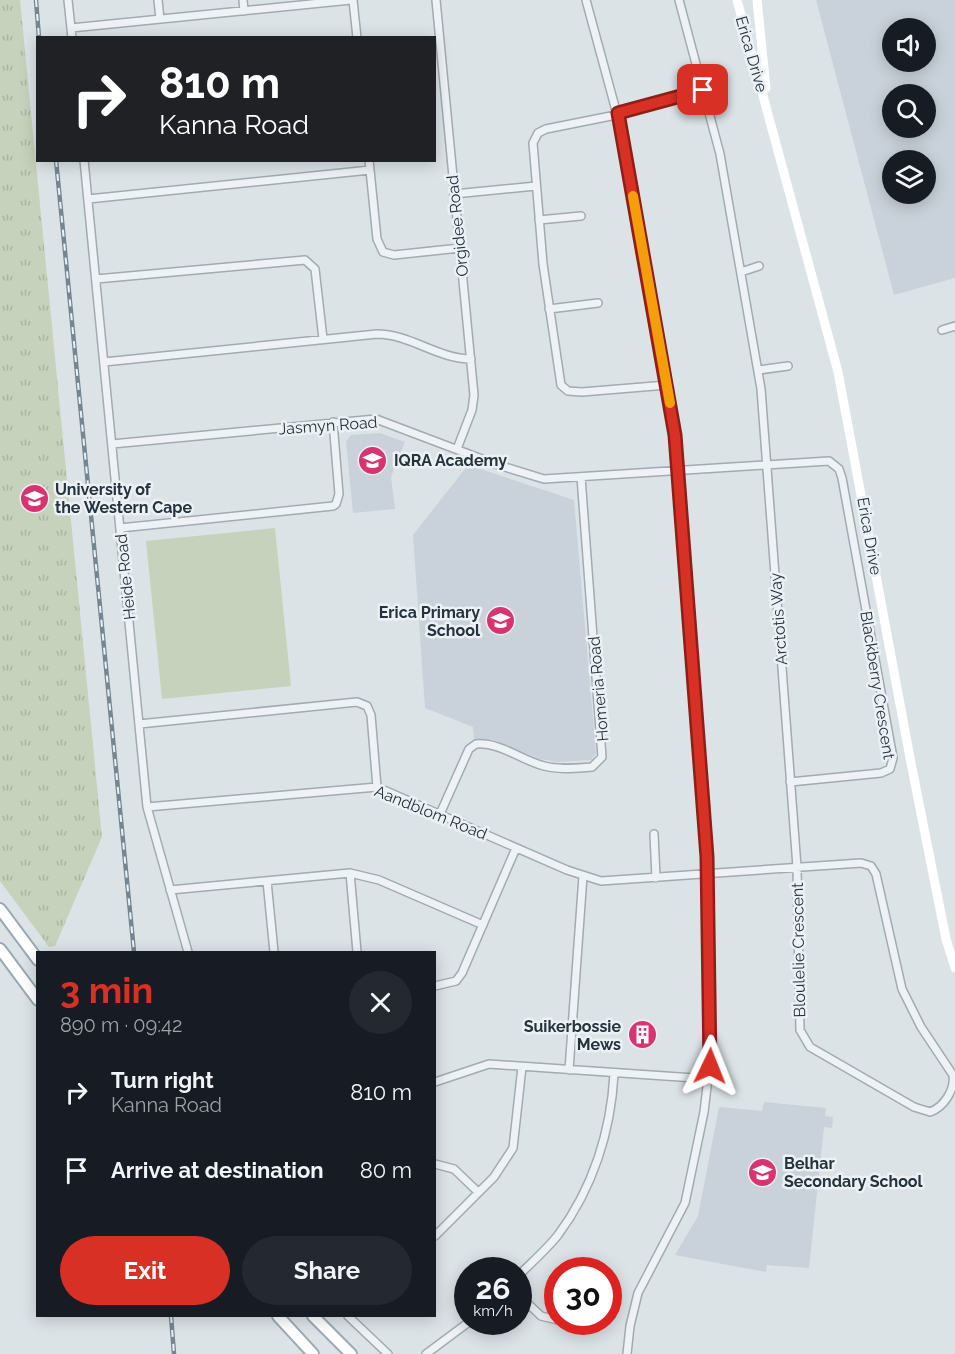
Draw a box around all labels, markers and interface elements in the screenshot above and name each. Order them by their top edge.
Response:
street label: Erica Drive [732,14,771,95]
map controls [882,18,936,204]
button: sound [882,18,936,72]
text: 810 m [159,59,280,108]
icon: right [60,60,138,138]
pin [677,64,728,115]
icon: arrive [686,73,719,106]
button: search [882,84,936,138]
text: Kanna Road [159,109,309,140]
button: layers [882,150,936,204]
street label: Orgidee Road [443,174,472,278]
street label: Jasmyn Road [278,413,378,438]
school or university icon: IQRA Academy [357,444,389,476]
place label: IQRA Academy [394,451,507,470]
place label: University of the Western Cape [55,480,192,517]
school or university icon: University of the Western Cape [18,482,50,514]
street label: Erica Drive [853,496,886,576]
street label: Heide Road [112,533,139,621]
street label: Arctotis Way [766,572,791,666]
place label: Erica Primary School [379,603,481,640]
school or university icon: Erica Primary School [485,605,517,637]
street label: Blackberry Crescent [856,610,899,761]
street label: Homeria Road [584,635,613,742]
street label: Aandblom Road [372,781,490,844]
street label: Bloulelie Crescent [788,882,809,1018]
text: 3 min [60,969,153,1011]
button: close [349,971,412,1034]
text: 890 m · 09:42 [60,1013,182,1037]
place label: Suikerbossie Mews [524,1017,621,1054]
building icon: Suikerbossie Mews [626,1019,658,1051]
position arrow [678,1034,742,1098]
text: Turn right [111,1067,214,1093]
icon: right [60,1076,93,1109]
text: 810 m [350,1079,412,1105]
text: Kanna Road [111,1093,222,1117]
icon: arrive [60,1154,93,1187]
place label: Belhar Secondary School [784,1154,924,1191]
school or university icon: Belhar Secondary School [747,1156,779,1188]
text: Arrive at destination [111,1157,324,1183]
text: 80 m [360,1157,412,1183]
button: Exit [60,1236,230,1305]
button: Share [242,1236,412,1305]
speed limit sign: 30 [544,1257,622,1335]
text: 26 [475,1271,511,1306]
text: km/h [473,1302,513,1320]

